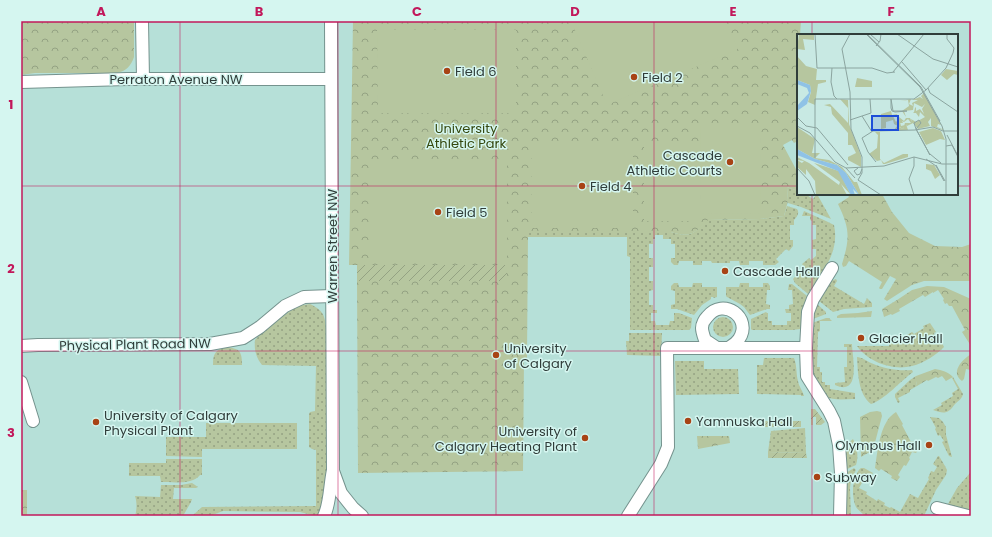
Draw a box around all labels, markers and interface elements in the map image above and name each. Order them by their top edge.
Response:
text: A [96,2,106,21]
text: B [255,2,264,21]
text: C [412,2,422,21]
text: D [570,2,580,21]
text: E [729,2,737,21]
text: F [887,2,895,21]
inset map [797,34,958,195]
place label: Field 6 [455,62,497,81]
marker: Field 6 [442,66,452,76]
place label: Field 2 [642,68,683,87]
street label: Perraton Avenue NW [109,70,243,89]
marker: Field 2 [629,72,639,82]
text: 1 [9,95,13,114]
park label: University Athletic Park [426,119,506,153]
place label: Cascade Athletic Courts [627,146,722,180]
marker: Cascade Athletic Courts [725,157,735,167]
place label: Field 4 [590,177,631,196]
marker: Field 4 [577,181,587,191]
street label: Warren Street NW [323,188,342,303]
place label: Field 5 [446,203,487,222]
marker: Field 5 [433,207,443,217]
text: 2 [7,259,15,278]
place label: Cascade Hall [733,262,820,281]
marker: Cascade Hall [720,266,730,276]
place label: Glacier Hall [869,329,943,348]
marker: Glacier Hall [856,333,866,343]
street label: Physical Plant Road NW [59,334,211,355]
place label: University of Calgary [504,339,573,373]
marker: University of Calgary [491,350,501,360]
place label: University of Calgary Physical Plant [104,406,239,440]
place label: Yamnuska Hall [696,412,792,431]
marker: Yamnuska Hall [683,416,693,426]
marker: University of Calgary Physical Plant [91,417,101,427]
place label: University of Calgary Heating Plant [435,422,577,456]
text: 3 [7,423,15,442]
marker: University of Calgary Heating Plant [580,433,590,443]
place label: Olympus Hall [835,436,921,455]
marker: Olympus Hall [924,440,934,450]
place label: Subway [825,468,877,487]
marker: Subway [812,472,822,482]

